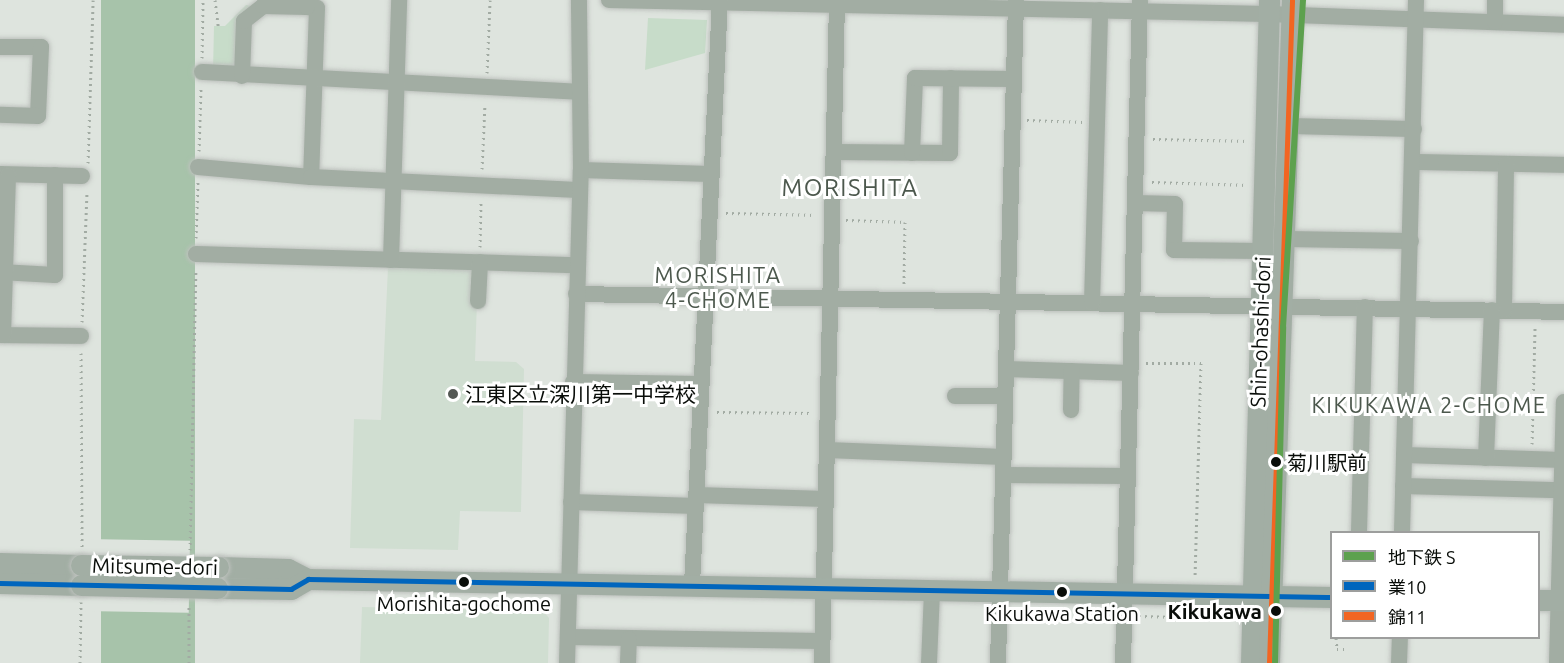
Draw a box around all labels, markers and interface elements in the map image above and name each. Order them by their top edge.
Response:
district label: MORISHITA [781,174,919,202]
street label: Shin-ohashi-dori [1245,256,1275,408]
district label: MORISHITA 4-CHOME [655,261,781,312]
place label: 江東区立深川第一中学校 [465,381,696,407]
marker: 江東区立深川第一中学校 [446,387,460,401]
district label: KIKUKAWA 2-CHOME [1311,392,1547,418]
place label: 菊川駅前 [1287,450,1367,474]
marker: 菊川駅前 [1270,456,1282,468]
legend [1330,531,1540,639]
text: 地下鉄 S [1388,547,1456,567]
street label: Mitsume-dori [92,552,218,580]
marker: Morishita-gochome [458,576,470,588]
text: 業10 [1388,577,1426,597]
marker: Kikukawa Station [1056,586,1068,598]
place label: Morishita-gochome [377,591,551,615]
place label: Kikukawa [1168,598,1262,624]
place label: Kikukawa Station [985,601,1139,625]
marker: Kikukawa [1267,602,1285,620]
text: 錦11 [1388,607,1426,627]

